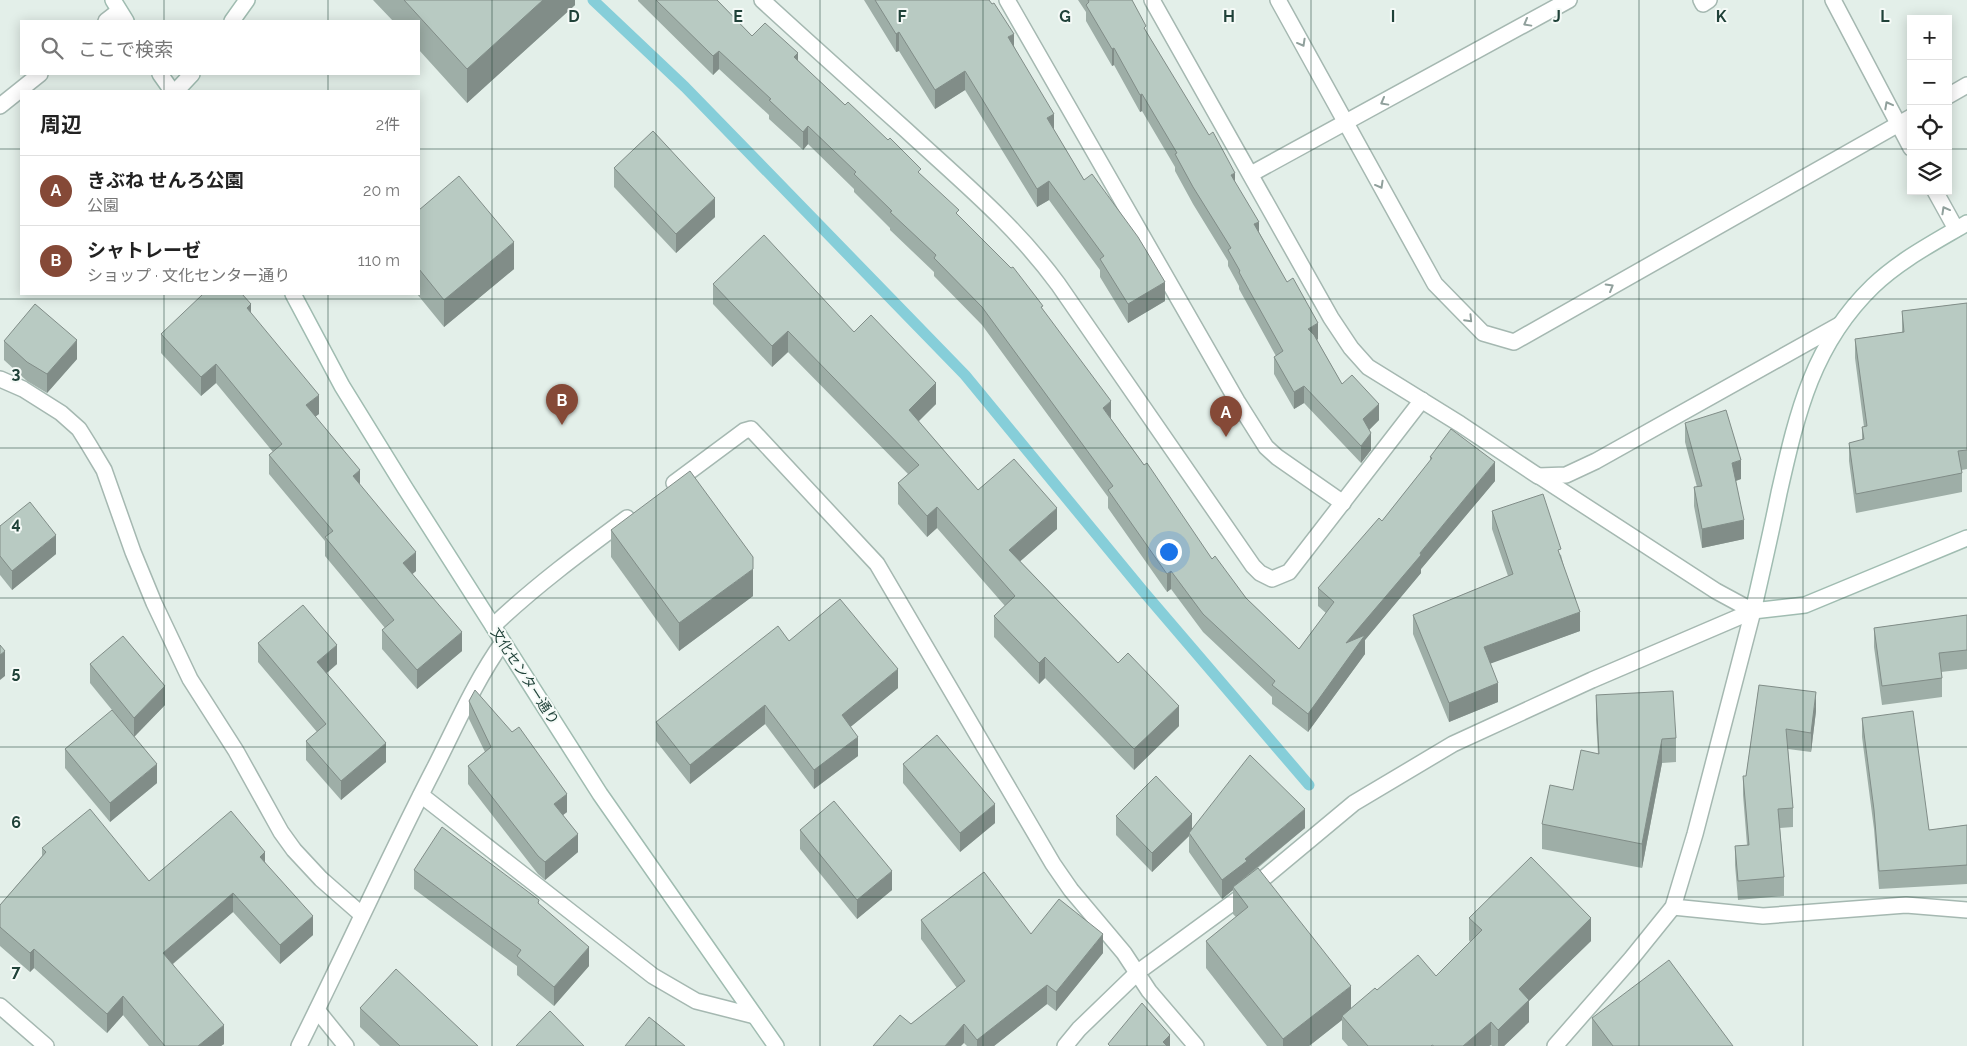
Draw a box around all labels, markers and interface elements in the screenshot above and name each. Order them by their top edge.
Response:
text: D [568,7,580,26]
text: E [733,7,743,26]
text: F [897,7,907,26]
text: G [1059,7,1071,26]
text: H [1223,7,1235,26]
text: I [1391,7,1395,26]
text: J [1553,7,1561,26]
text: K [1716,7,1727,26]
text: L [1880,7,1890,26]
map controls [1907,15,1952,195]
button: + [1907,15,1952,60]
one-way arrow [1523,17,1532,27]
search box [20,20,420,75]
icon: search [38,34,66,62]
one-way arrow [1295,37,1305,46]
text: ここで検索 [78,38,173,60]
button: − [1907,60,1952,105]
one-way arrow [1380,95,1389,105]
one-way arrow [1884,101,1894,110]
button: locate [1907,105,1952,150]
text: 周辺 [40,112,82,137]
text: 2件 [376,115,400,134]
button: layers [1907,150,1952,195]
text: きぶね せんろ公園 [87,169,244,191]
one-way arrow [1374,180,1384,189]
text: A [51,181,61,200]
text: 20 m [363,181,400,200]
text: 公園 [87,196,119,215]
one-way arrow [1942,207,1952,216]
text: シャトレーゼ [87,239,201,261]
text: B [51,251,61,270]
text: 110 m [358,251,400,270]
text: ショップ · 文化センター通り [87,266,290,285]
one-way arrow [1605,284,1614,294]
one-way arrow [1463,314,1472,323]
text: 3 [12,364,21,383]
pin: B [546,384,578,425]
pin: A [1210,396,1242,437]
text: 4 [11,514,21,533]
your location [1156,539,1182,565]
street label: 文化センター通り [488,625,562,727]
text: 5 [12,663,21,682]
text: 6 [11,813,21,832]
text: 7 [12,962,21,981]

